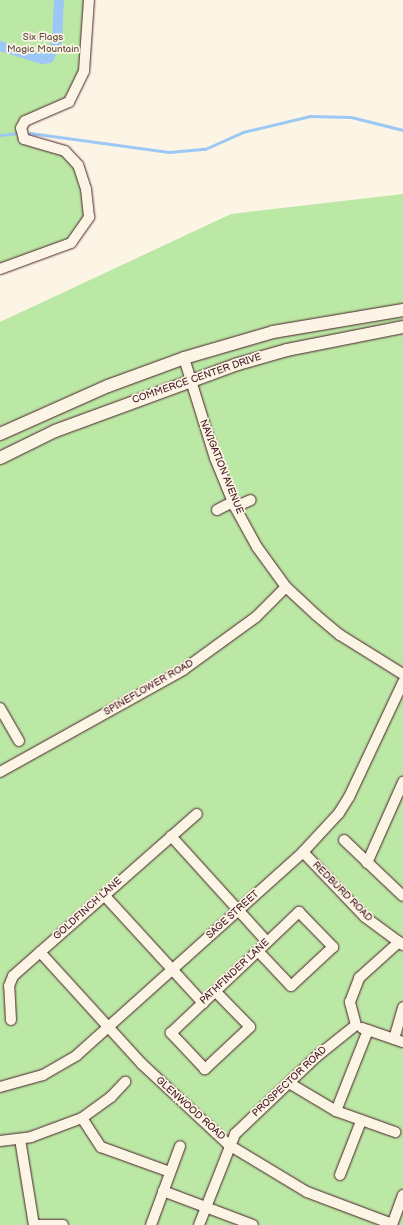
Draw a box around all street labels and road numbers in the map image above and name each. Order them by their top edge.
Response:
street label: COMMERCE CENTER DRIVE [131,351,263,407]
street label: NAVIGATION AVENUE [197,418,245,516]
street label: SPINEFLOWER ROAD [102,657,196,719]
street label: REDBURD ROAD [309,859,375,925]
street label: GOLDFINCH LANE [51,875,125,943]
street label: SAGE STREET [204,888,262,942]
street label: PATHFINDER LANE [198,937,272,1007]
street label: PROSPECTOR ROAD [250,1044,330,1120]
street label: GLENWOOD ROAD [153,1075,227,1143]

